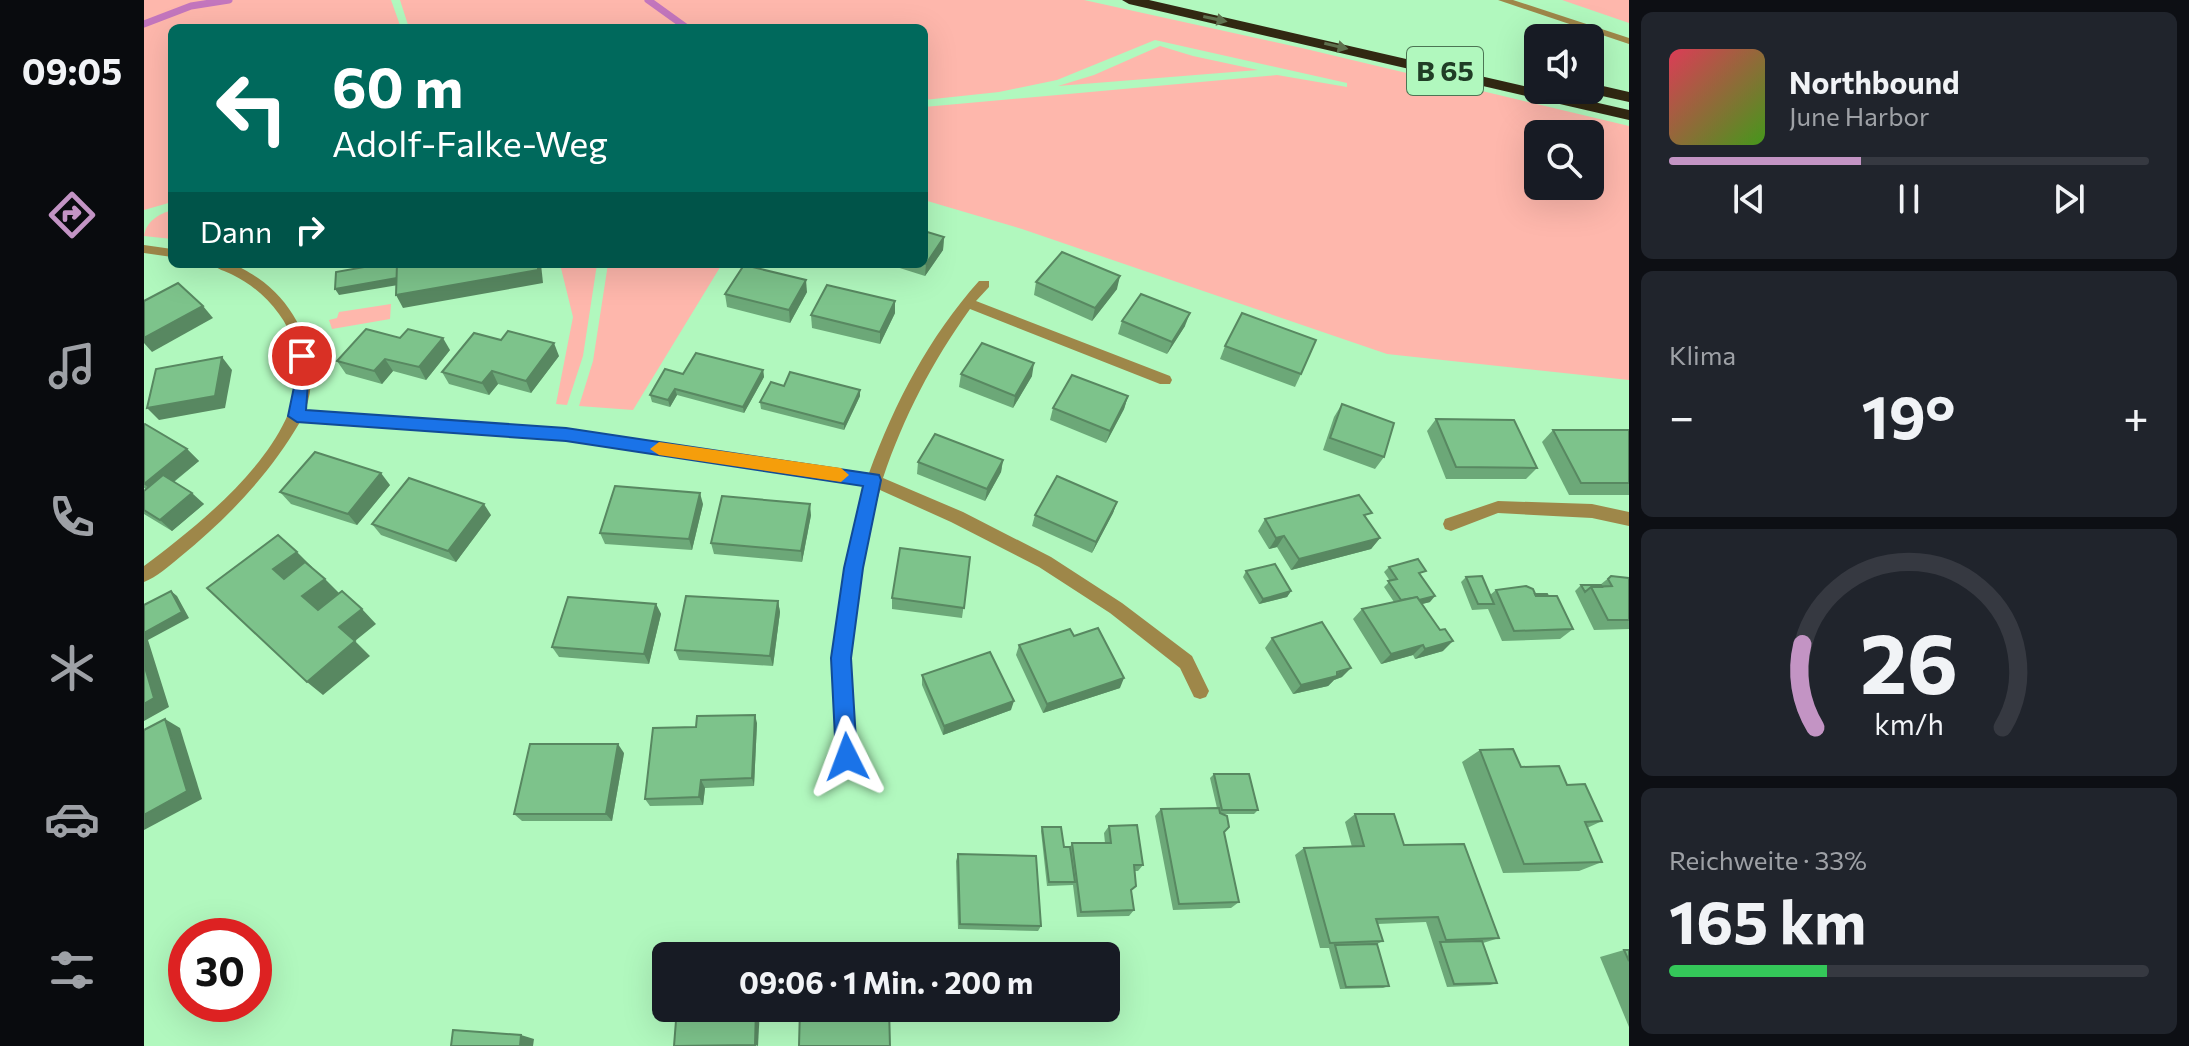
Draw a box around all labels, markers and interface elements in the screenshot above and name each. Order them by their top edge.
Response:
one-way arrow [1203,13,1228,26]
map controls [1524,24,1604,200]
button: sound [1524,24,1604,104]
one-way arrow [1324,40,1349,53]
road number: B 65 [1407,47,1483,95]
text: 09:05 [22,48,122,92]
text: 60 m [332,51,463,120]
icon: left [200,56,304,160]
text: Northbound [1789,63,1960,100]
text: June Harbor [1789,100,1929,131]
text: Adolf-Falke-Weg [332,120,608,164]
button: search [1524,120,1604,200]
icon: previous [1727,177,1771,221]
icon: pause [1887,177,1931,221]
icon: next [2047,177,2091,221]
icon: directions [44,187,100,243]
icon: right [288,208,332,252]
text: Dann [200,212,272,249]
pin [268,322,336,390]
icon: arrive [280,334,324,378]
icon: music [44,338,100,394]
text: Klima [1669,339,1736,370]
text: 19° [1861,378,1956,451]
text: − [1669,388,1694,442]
text: + [2123,388,2149,442]
icon: phone [44,489,100,545]
text: 26 [1860,609,1958,711]
icon: climate [44,640,100,696]
text: km/h [1874,706,1944,741]
position arrow [805,715,889,799]
icon: car [44,791,100,847]
text: Reichweite · 33% [1669,844,1867,875]
text: 165 km [1669,883,1866,956]
speed limit sign: 30 [168,918,272,1022]
icon: filters [44,942,100,998]
text: 09:06 · 1 Min. · 200 m [739,963,1033,1000]

